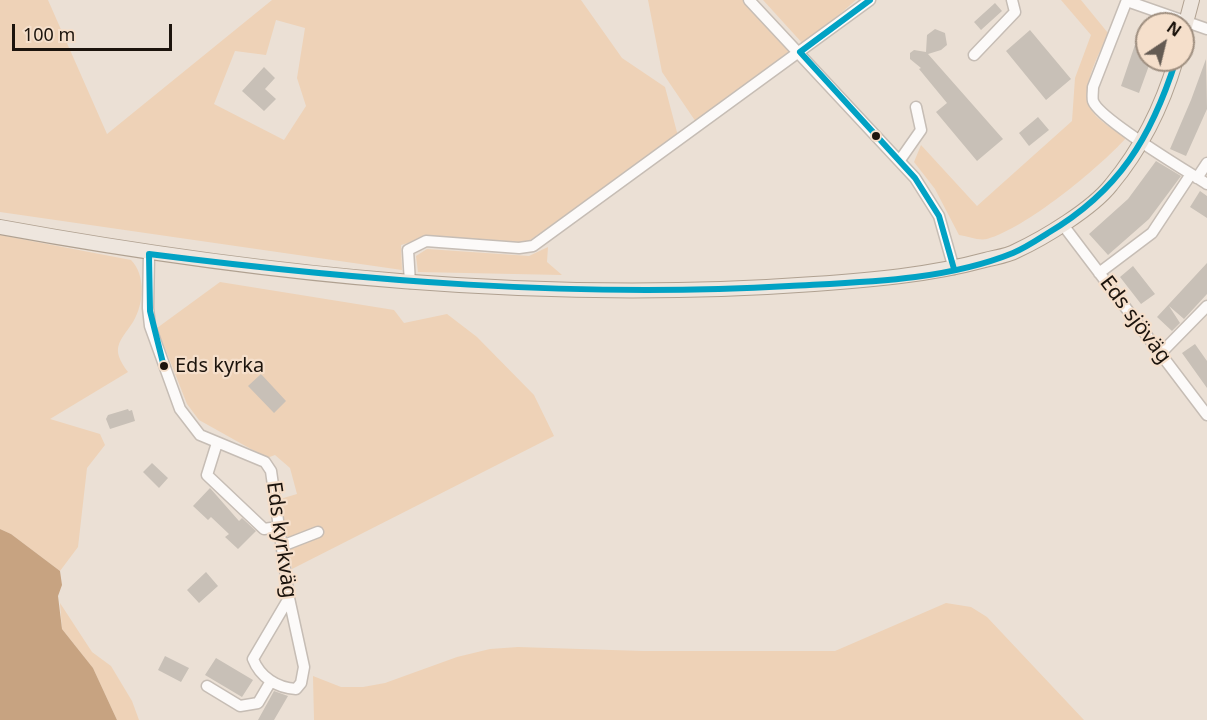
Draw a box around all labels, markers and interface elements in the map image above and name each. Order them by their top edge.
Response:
scale bar [15,12,176,50]
north arrow [1135,12,1195,72]
text: N [1163,16,1186,42]
text: 100 m [23,22,75,46]
unlabelled marker [870,130,882,142]
street label: Eds sjöväg [1094,271,1176,369]
place label: Eds kyrka [175,354,264,378]
marker: Eds kyrka [158,360,170,372]
street label: Eds kyrkväg [260,480,302,600]

